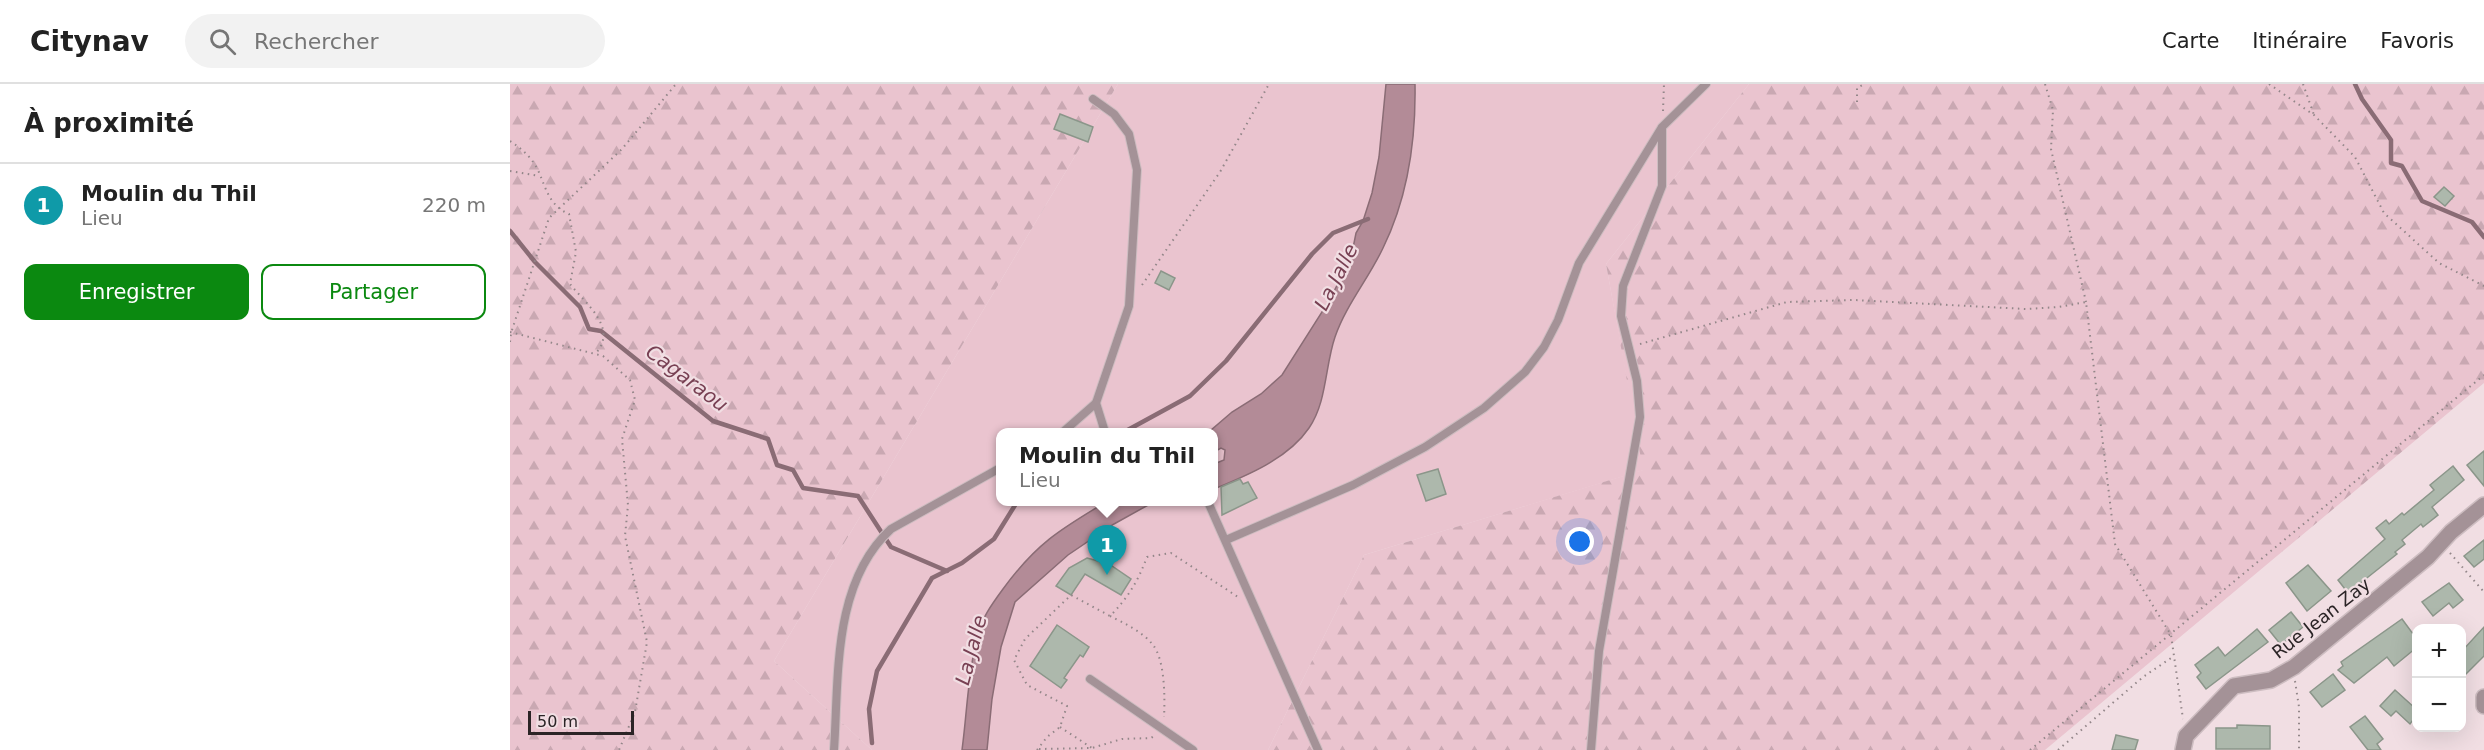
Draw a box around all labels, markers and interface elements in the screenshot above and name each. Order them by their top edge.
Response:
search box [185,14,605,68]
text: Citynav [30,25,149,58]
icon: search [206,25,239,58]
text: Rechercher [254,29,378,54]
text: Carte [2162,29,2219,53]
text: Itinéraire [2252,29,2347,53]
text: Favoris [2380,29,2454,53]
text: À proximité [24,108,194,138]
text: Moulin du Thil [81,181,257,206]
text: 1 [37,193,50,217]
text: 220 m [422,193,486,217]
text: Lieu [81,206,123,230]
water label: La Jalle [1309,240,1363,314]
button: Enregistrer [24,264,249,320]
button: Partager [261,264,486,320]
water label: Cagaraou [641,339,733,417]
popup [996,428,1218,506]
text: Moulin du Thil [1019,443,1195,468]
text: Lieu [1019,468,1061,492]
pin: 1 [1088,526,1126,575]
your location [1565,527,1594,556]
street label: Rue Jean Zay [2268,573,2374,663]
water label: La Jalle [950,612,992,688]
map controls [2412,624,2466,732]
button: + [2412,624,2466,678]
button: − [2412,678,2466,732]
scale bar [528,708,634,736]
text: 50 m [537,712,578,731]

